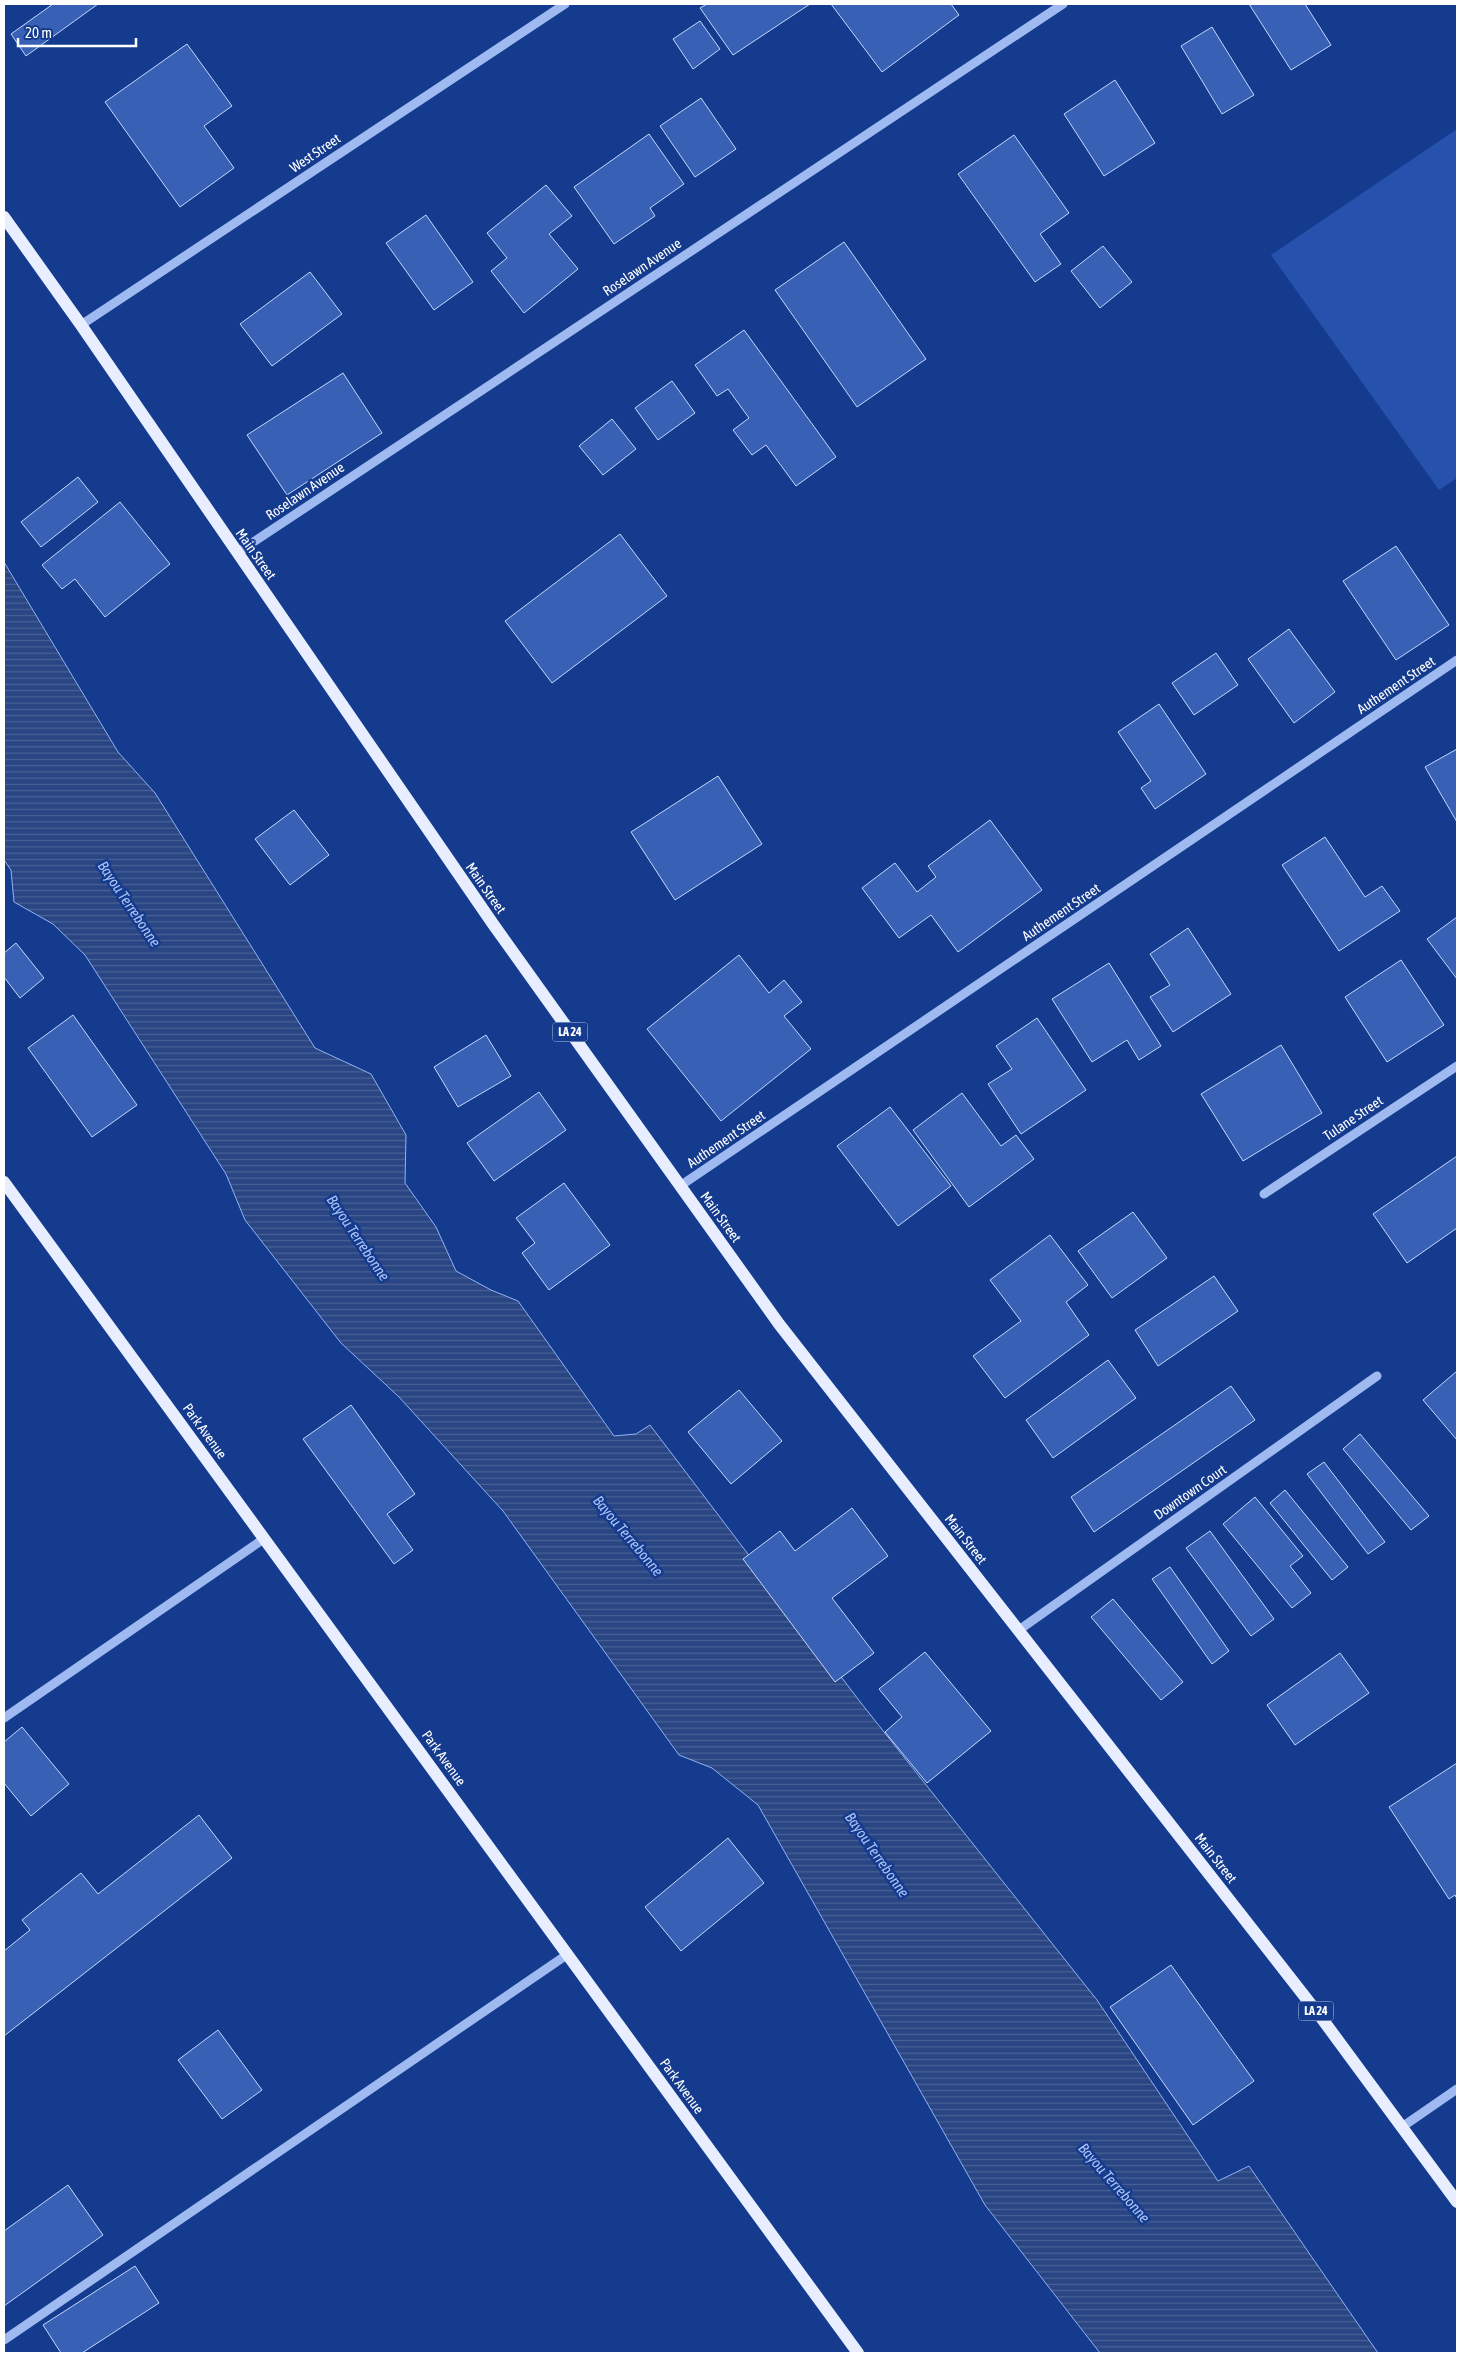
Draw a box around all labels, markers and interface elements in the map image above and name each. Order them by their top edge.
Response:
scale bar [18,15,135,47]
text: 20 m [25,24,52,41]
street label: West Street [287,130,343,176]
street label: Roselawn Avenue [600,235,684,299]
street label: Roselawn Avenue [263,459,347,523]
street label: Main Street [233,525,279,583]
street label: Authement Street [1354,653,1438,717]
water label: Bayou Terrebonne [94,858,164,950]
street label: Main Street [463,859,509,917]
street label: Authement Street [1019,880,1103,944]
road number: LA 24 [552,1022,588,1042]
street label: Tulane Street [1320,1092,1386,1144]
street label: Authement Street [684,1107,768,1171]
street label: Main Street [697,1189,745,1245]
water label: Bayou Terrebonne [323,1192,393,1284]
street label: Park Avenue [180,1400,230,1462]
street label: Downtown Court [1151,1461,1229,1523]
water label: Bayou Terrebonne [590,1492,667,1579]
street label: Main Street [942,1511,990,1567]
street label: Park Avenue [419,1727,469,1789]
water label: Bayou Terrebonne [842,1809,913,1901]
street label: Main Street [1192,1830,1240,1886]
road number: LA 24 [1298,2002,1334,2020]
street label: Park Avenue [657,2055,707,2117]
water label: Bayou Terrebonne [1075,2139,1154,2226]

